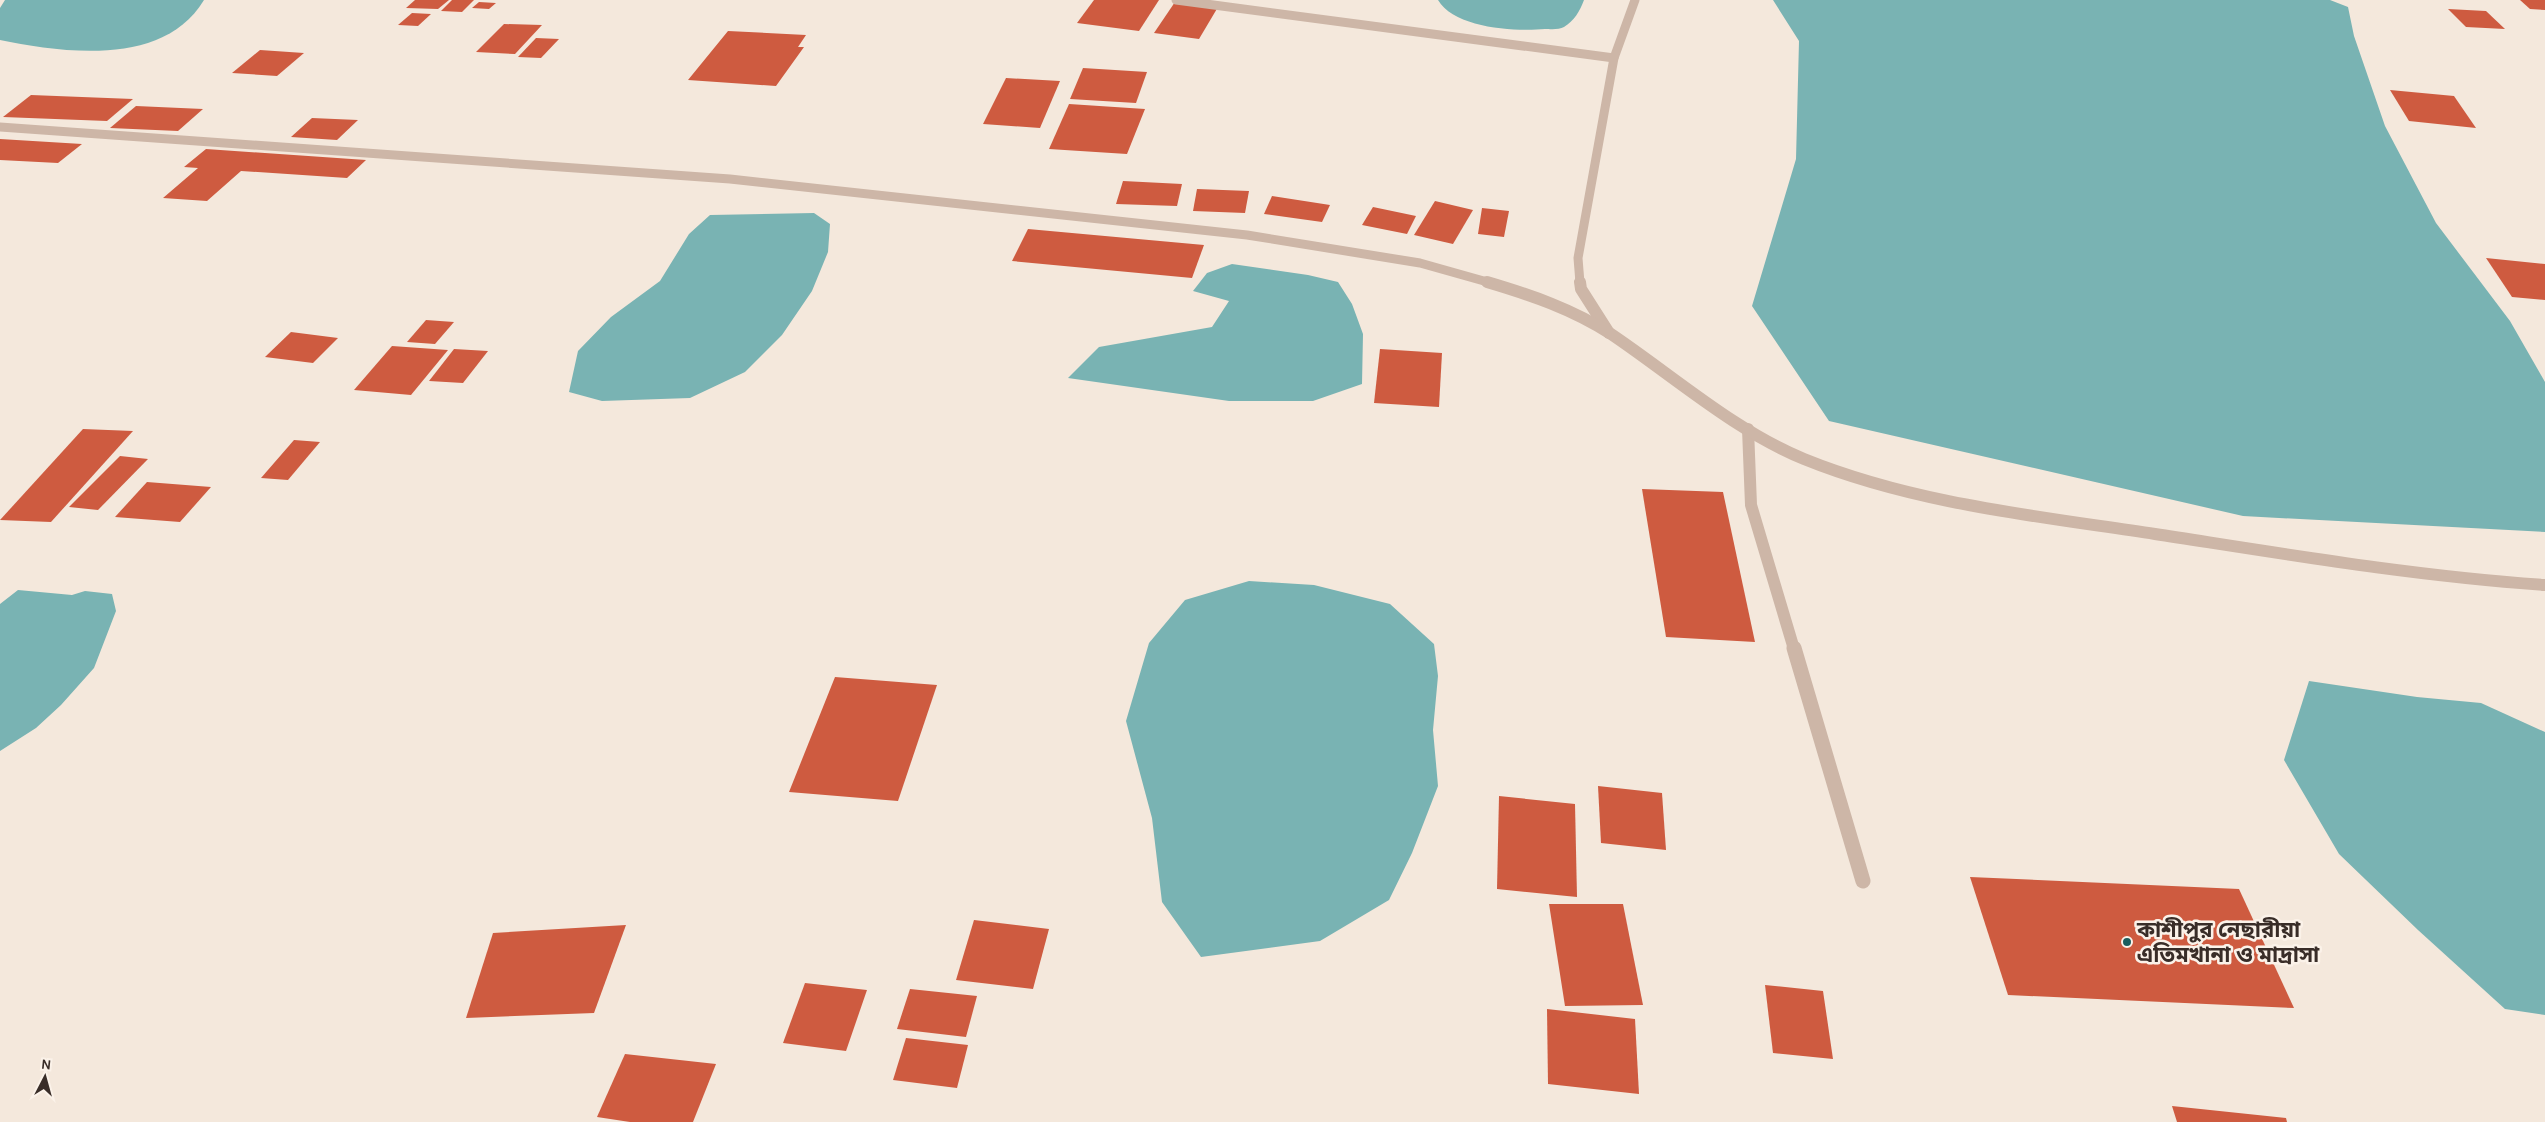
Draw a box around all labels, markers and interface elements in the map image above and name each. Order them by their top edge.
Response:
place label: কাশীপুর নেছারীয়া এতিমখানা ও মাদ্রাসা [2136,917,2320,968]
marker: কাশীপুর নেছারীয়া এতিমখানা ও মাদ্রাসা [2121,936,2133,948]
north arrow [20,1052,70,1102]
text: N [40,1056,52,1074]

